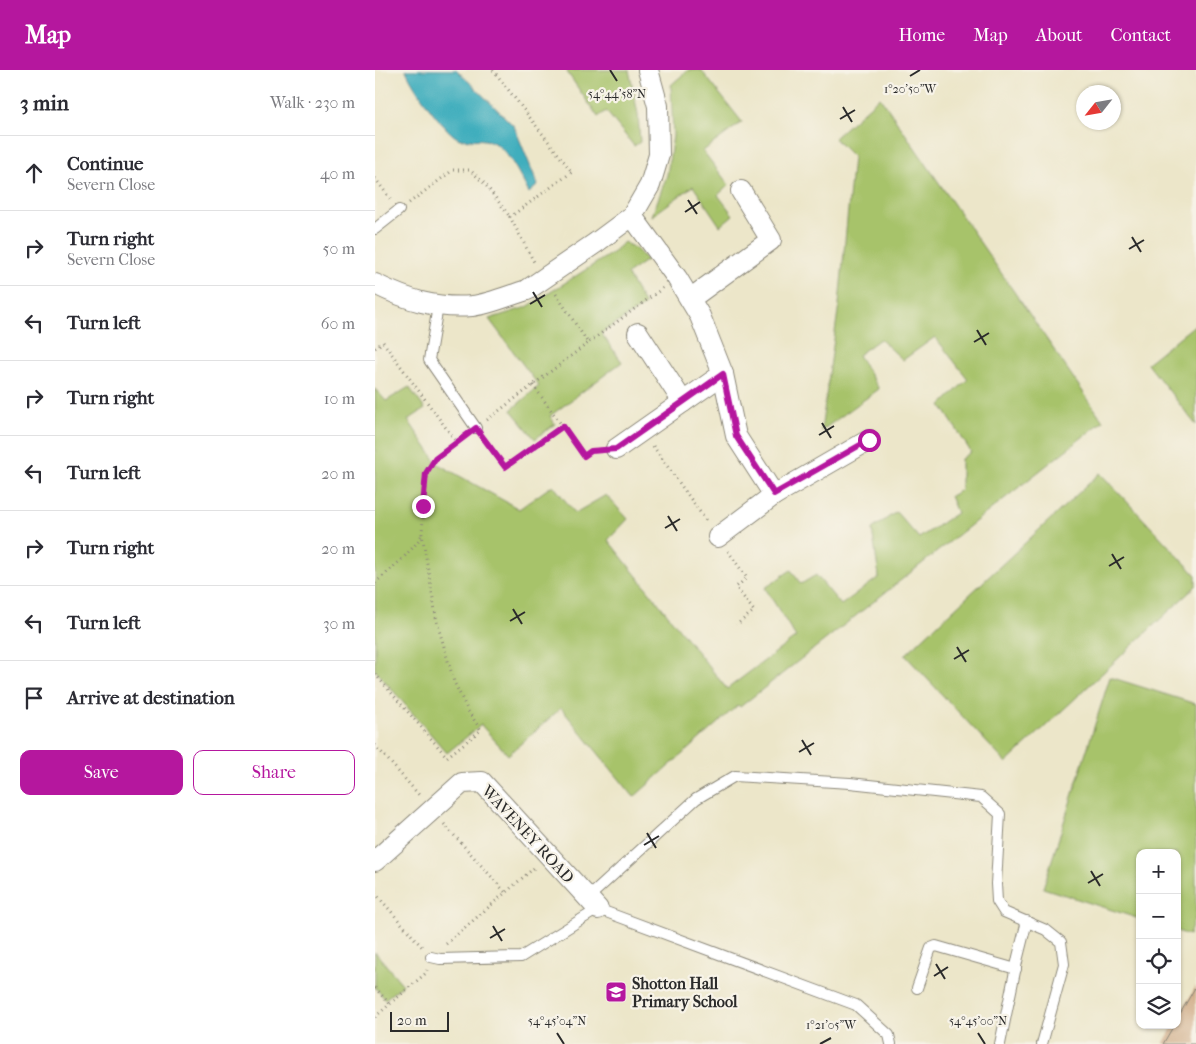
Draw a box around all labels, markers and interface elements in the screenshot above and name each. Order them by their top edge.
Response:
text: Map [25,21,71,49]
text: Home [898,25,945,46]
text: Map [973,25,1008,46]
text: About [1036,25,1082,46]
text: Contact [1110,25,1171,46]
text: 1°20'50"W [884,82,937,96]
north arrow [1076,85,1121,130]
text: 54°44'58"N [588,87,646,101]
text: 3 min [20,91,69,115]
text: Walk · 230 m [270,93,355,112]
text: Continue [67,153,143,175]
icon: ahead [20,159,48,187]
text: 40 m [320,164,355,183]
text: Severn Close [67,175,155,194]
text: Turn right [67,228,154,250]
icon: right [20,234,48,262]
text: 50 m [323,239,355,258]
text: Severn Close [67,250,155,269]
icon: left [20,309,48,337]
text: Turn left [67,312,141,334]
text: 60 m [321,314,355,333]
icon: right [20,384,48,412]
text: Turn right [67,387,154,409]
text: 10 m [324,389,355,408]
route start [858,429,881,452]
icon: left [20,459,48,487]
text: Turn left [67,462,141,484]
text: 20 m [321,464,355,483]
route end [412,495,435,518]
icon: right [20,534,48,562]
text: Turn right [67,537,154,559]
text: 20 m [321,539,355,558]
icon: left [20,609,48,637]
text: Turn left [67,612,141,634]
text: 30 m [323,614,355,633]
icon: arrive [20,684,48,712]
text: Arrive at destination [67,687,235,709]
button: Save [20,750,183,795]
button: Share [193,750,355,795]
street label: WAVENEY ROAD [477,780,578,887]
map controls [1136,849,1181,1029]
button: + [1136,849,1181,894]
button: − [1136,894,1181,939]
button: locate [1136,939,1181,984]
place label: Shotton Hall Primary School [632,974,738,1012]
school or university icon: Shotton Hall Primary School [604,980,628,1004]
button: layers [1136,984,1181,1029]
scale bar [390,1009,449,1032]
text: 20 m [397,1012,427,1029]
text: 54°45'04"N [528,1014,586,1028]
text: 54°45'00"N [949,1014,1007,1028]
text: 1°21'05"W [806,1018,857,1032]

